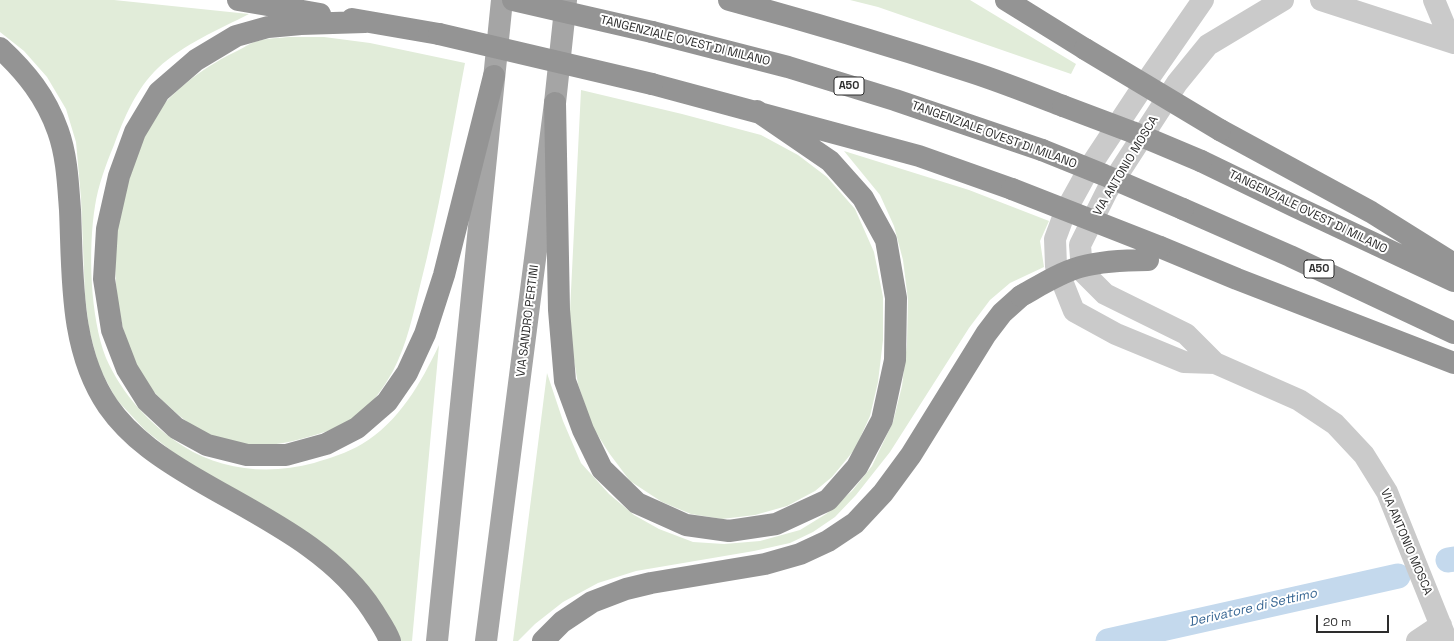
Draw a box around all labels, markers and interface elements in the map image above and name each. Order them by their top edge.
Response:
street label: TANGENZIALE OVEST DI MILANO [599,13,771,69]
road number: A50 [834,77,864,95]
street label: TANGENZIALE OVEST DI MILANO [909,98,1079,172]
street label: VIA ANTONIO MOSCA [1090,113,1162,219]
street label: TANGENZIALE OVEST DI MILANO [1226,167,1390,257]
road number: A50 [1304,260,1334,278]
street label: VIA SANDRO PERTINI [514,264,542,378]
street label: VIA ANTONIO MOSCA [1377,487,1435,597]
water label: Derivatore di Settimo [1187,586,1319,630]
scale bar [1318,607,1391,633]
text: 20 m [1323,614,1351,630]

